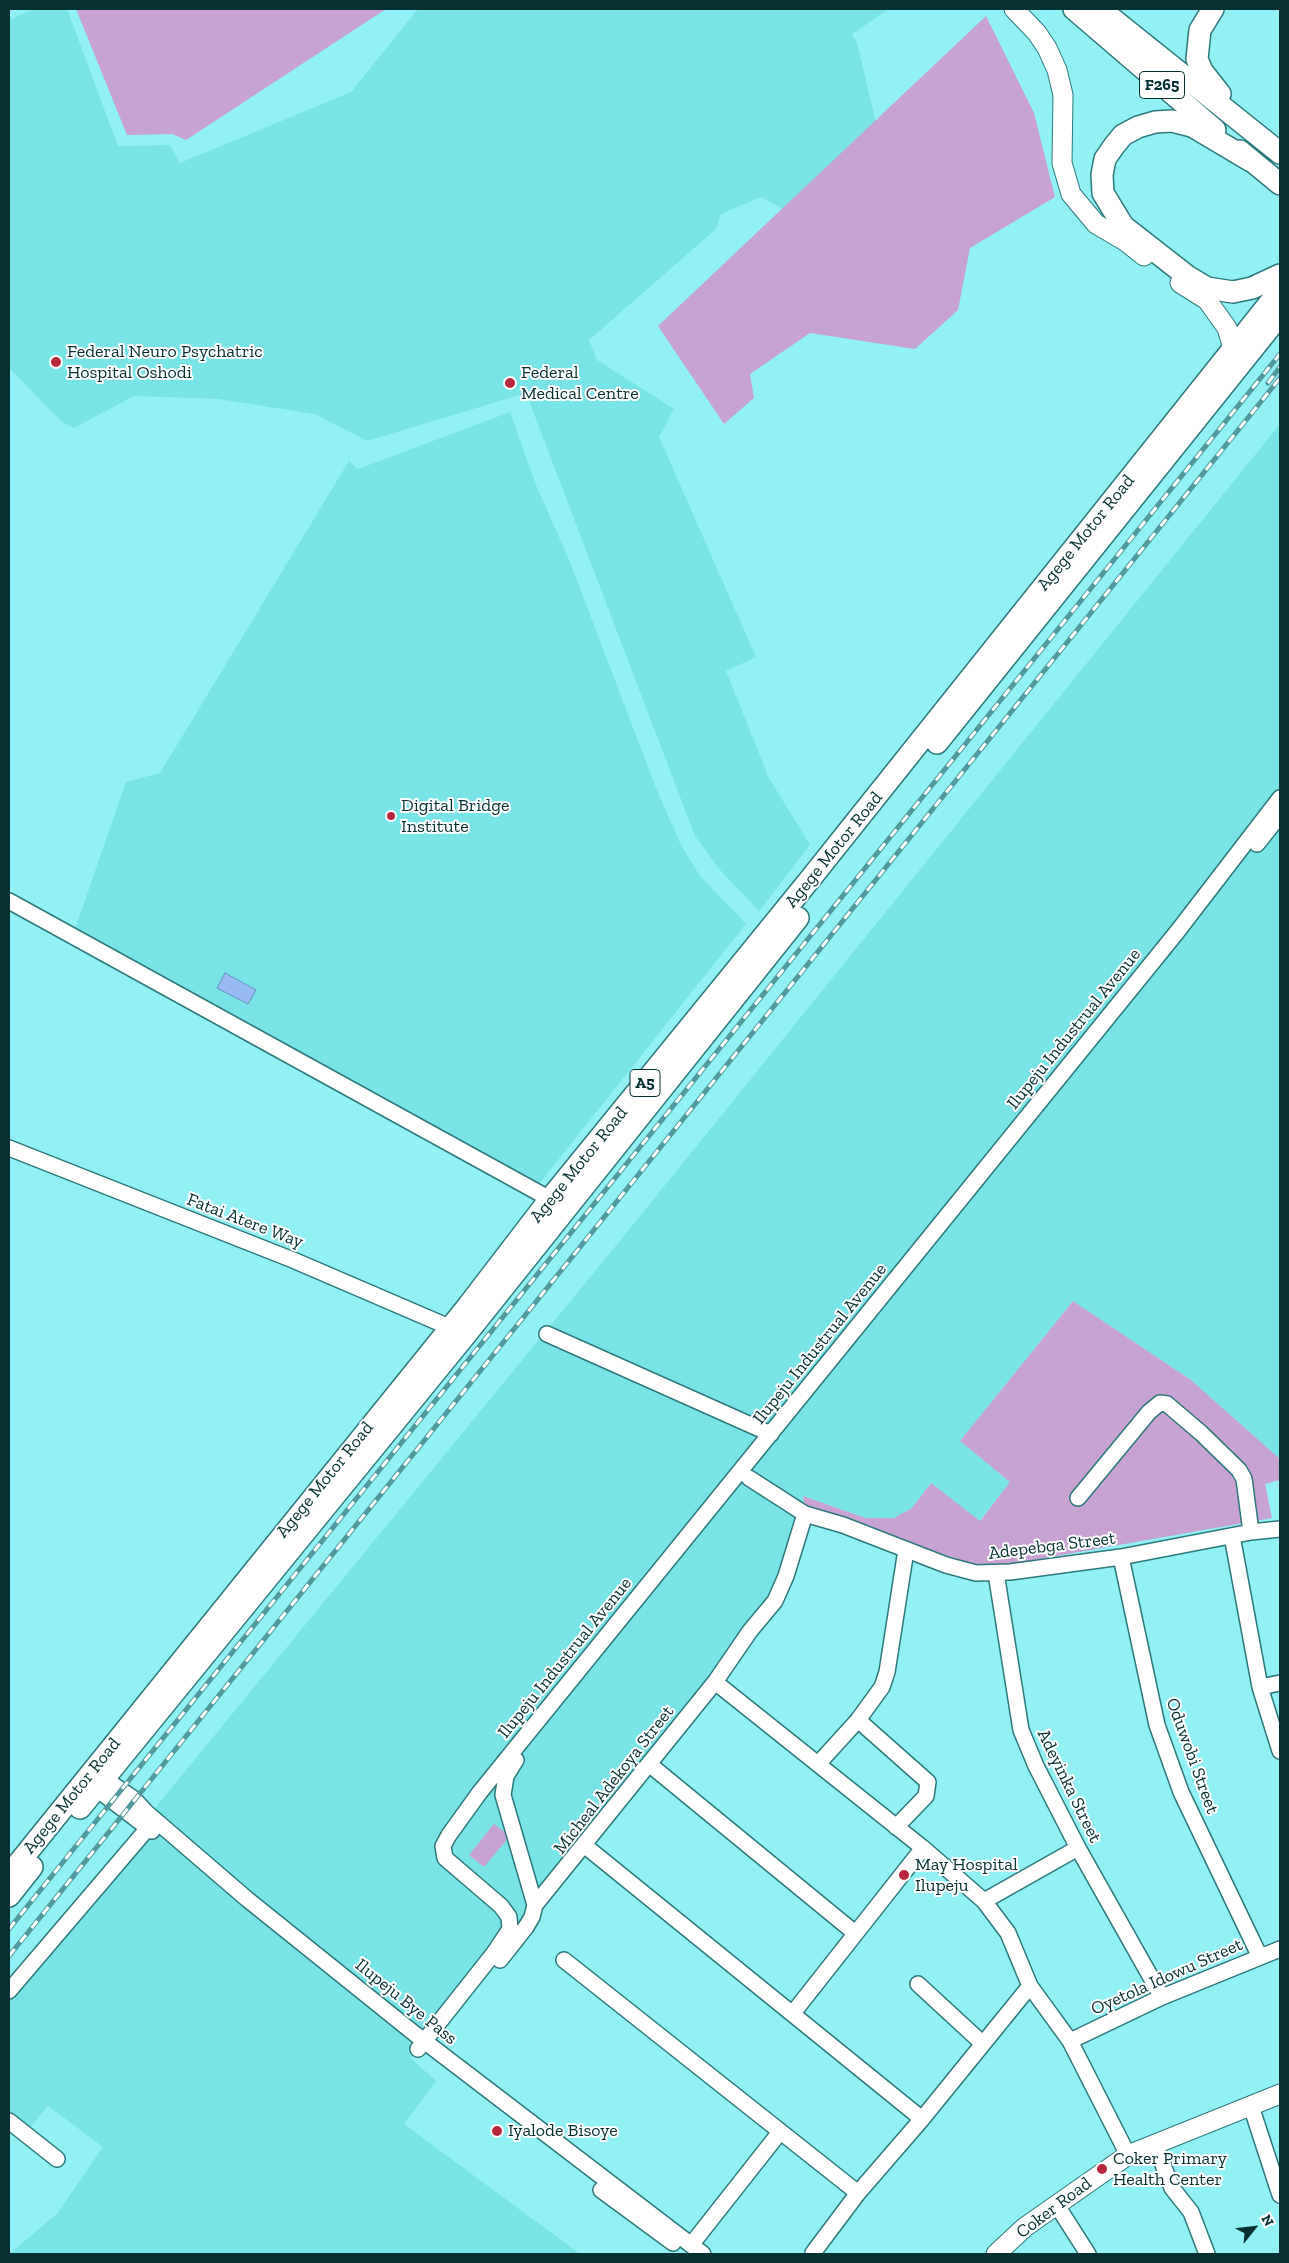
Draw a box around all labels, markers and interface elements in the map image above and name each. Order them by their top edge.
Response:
road number: F265 [1140,72,1184,98]
place label: Federal Neuro Psychatric Hospital Oshodi [67,341,263,384]
marker: Federal Neuro Psychatric Hospital Oshodi [49,355,63,369]
place label: Federal Medical Centre [521,362,639,404]
marker: Federal Medical Centre [503,376,517,390]
street label: Agege Motor Road [1033,471,1139,595]
street label: Agege Motor Road [781,788,887,912]
place label: Digital Bridge Institute [401,795,510,838]
marker: Digital Bridge Institute [385,810,397,822]
street label: Ilupeju Industrual Avenue [1002,944,1146,1114]
road number: A5 [630,1070,660,1096]
street label: Agege Motor Road [526,1103,632,1227]
street label: Fatai Atere Way [184,1189,306,1253]
street label: Ilupeju Industrual Avenue [748,1259,892,1429]
street label: Agege Motor Road [272,1418,378,1542]
street label: Adepebga Street [987,1527,1117,1565]
street label: Ilupeju Industrual Avenue [493,1573,637,1743]
street label: Oduwobi Street [1161,1695,1223,1817]
street label: Micheal Adekoya Street [549,1701,679,1859]
street label: Adeyinka Street [1032,1726,1106,1846]
street label: Agege Motor Road [19,1734,125,1858]
place label: May Hospital Ilupeju [915,1854,1018,1896]
marker: May Hospital Ilupeju [897,1868,911,1882]
street label: Oyetola Idowu Street [1088,1934,1246,2020]
street label: Ilupeju Bye Pass [351,1954,461,2050]
place label: Iyalode Bisoye [508,2120,618,2142]
marker: Iyalode Bisoye [490,2124,504,2138]
place label: Coker Primary Health Center [1113,2148,1227,2190]
marker: Coker Primary Health Center [1095,2162,1109,2176]
street label: Coker Road [1012,2173,1096,2243]
north arrow [1229,2203,1279,2253]
text: N [1258,2212,1278,2229]

